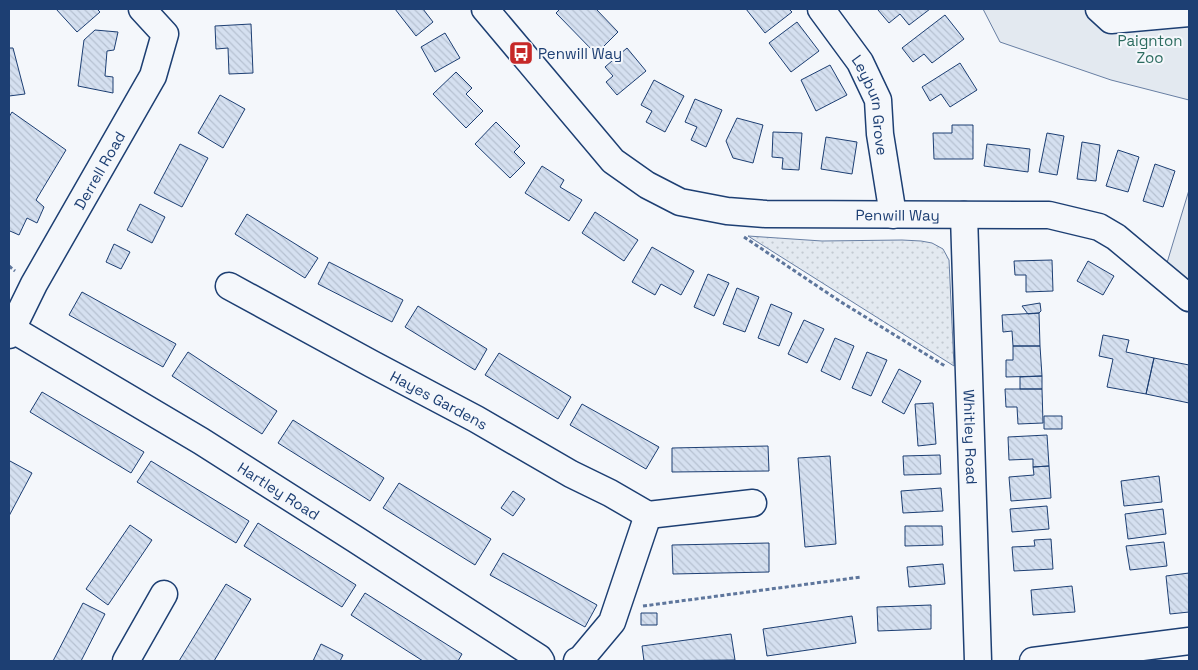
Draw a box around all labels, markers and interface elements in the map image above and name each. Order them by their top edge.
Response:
park label: Paignton Zoo [1118,31,1182,67]
bus stop icon: Penwill Way [508,40,534,66]
place label: Penwill Way [538,44,622,63]
street label: Leyburn Grove [848,51,893,157]
street label: Derrell Road [69,128,129,213]
street label: Penwill Way [855,205,940,224]
street label: Hayes Gardens [387,366,492,433]
street label: Whitley Road [960,389,982,485]
street label: Hartley Road [234,457,323,524]

